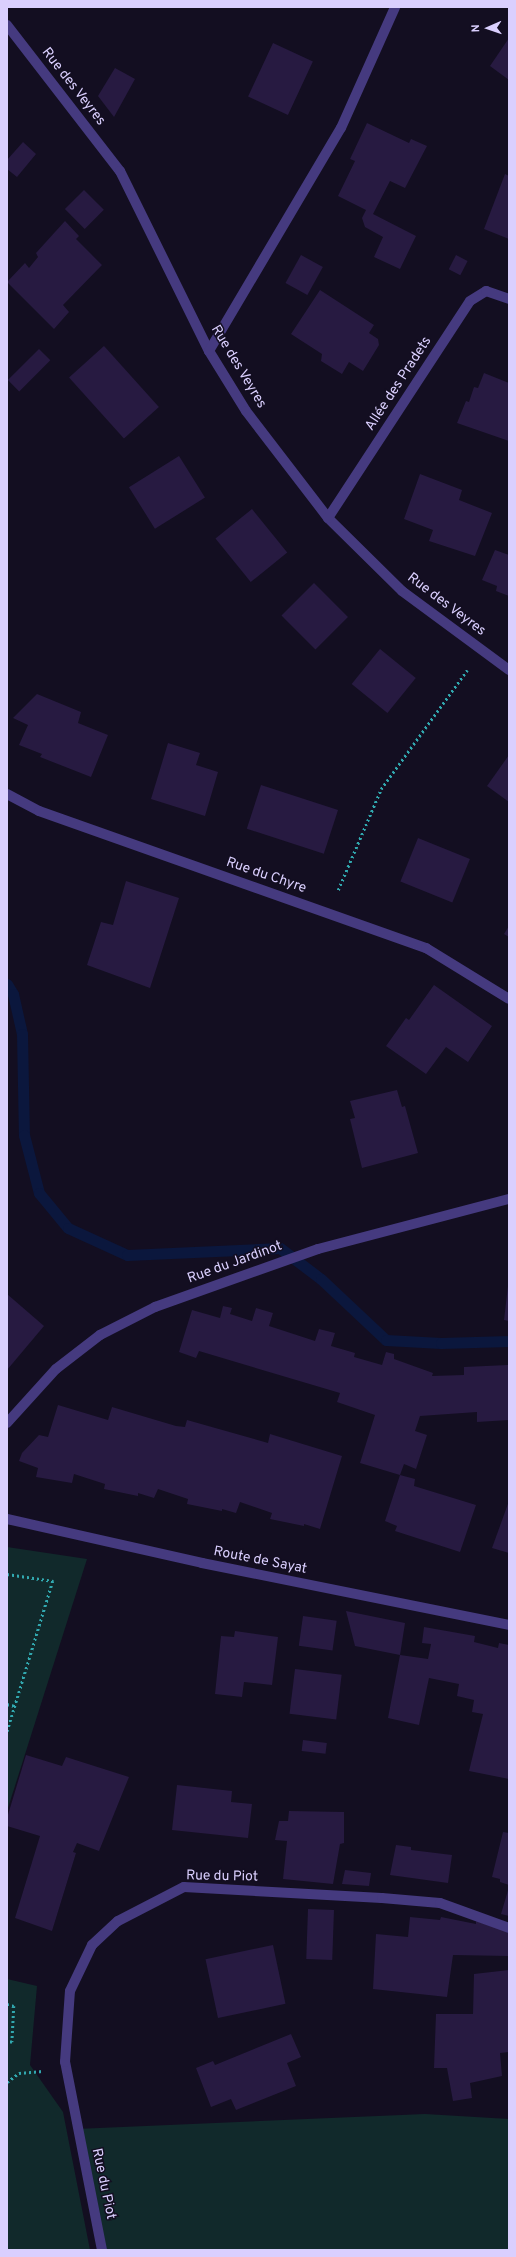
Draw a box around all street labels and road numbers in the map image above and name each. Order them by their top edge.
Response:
street label: Rue des Veyres [37,45,109,129]
street label: Rue des Veyres [206,322,270,412]
street label: Allée des Pradets [362,334,436,434]
street label: Rue des Veyres [403,570,489,640]
street label: Rue du Chyre [224,854,308,898]
street label: Rue du Jardinot [185,1238,285,1288]
street label: Route de Sayat [212,1544,308,1578]
street label: Rue du Piot [186,1868,258,1886]
street label: Rue du Piot [87,2147,119,2221]

